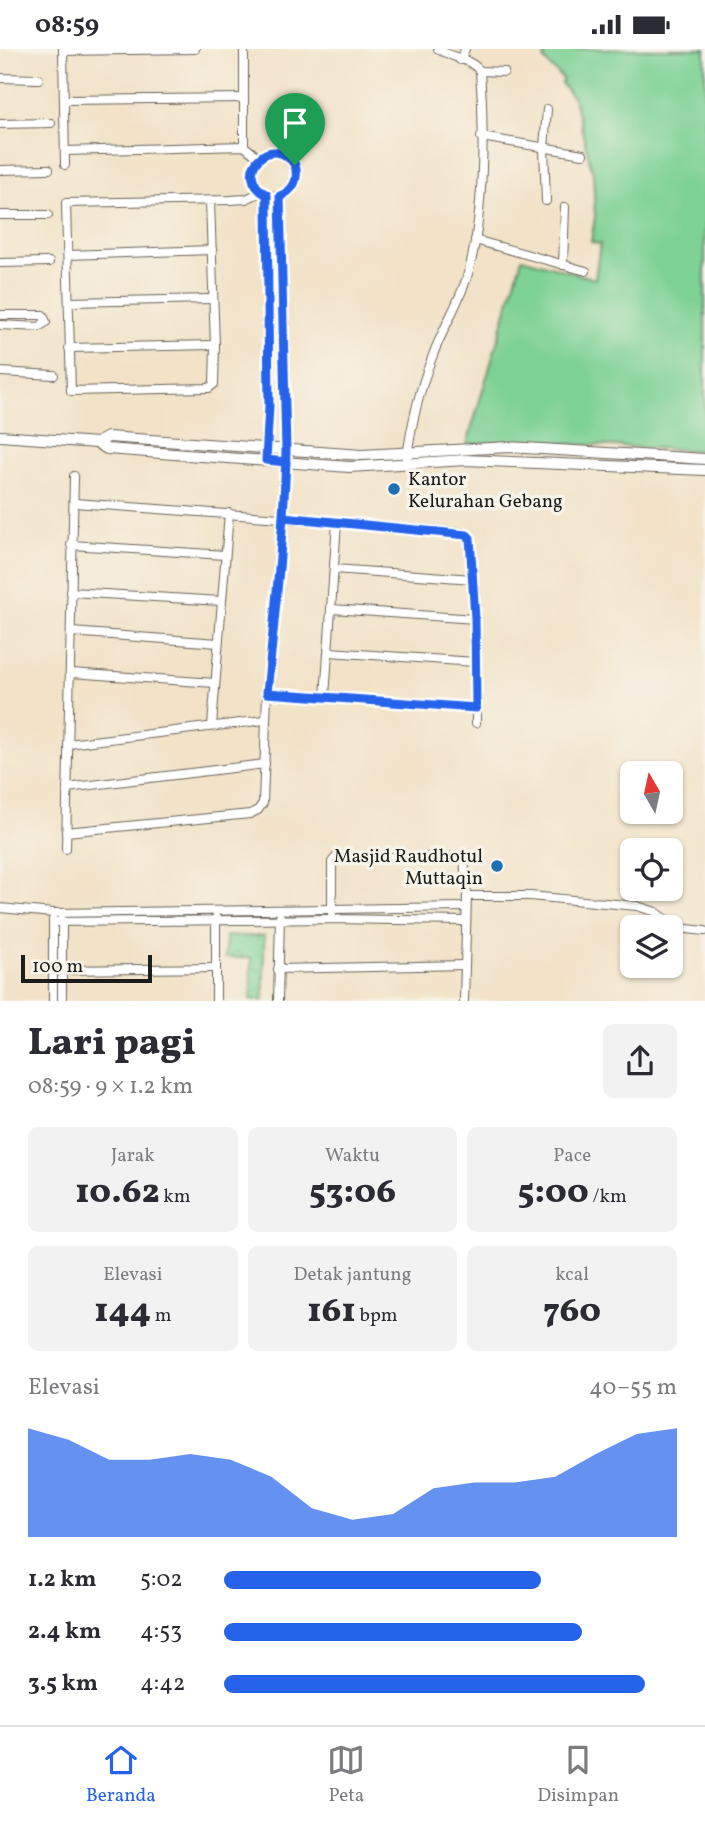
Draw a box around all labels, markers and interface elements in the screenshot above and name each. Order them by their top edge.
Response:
text: 08:59 [35,7,99,43]
pin [265,93,325,165]
icon: arrive [276,104,314,142]
place label: Kantor Kelurahan Gebang [408,467,563,515]
marker: Kantor Kelurahan Gebang [386,481,402,497]
north arrow [620,761,682,824]
map controls [620,761,683,978]
button: locate [620,838,683,901]
place label: Masjid Raudhotul Muttaqin [334,844,483,892]
marker: Masjid Raudhotul Muttaqin [489,858,505,874]
button: layers [620,915,683,978]
scale bar [21,952,152,983]
text: 100 m [32,954,83,980]
text: Lari pagi [28,1018,196,1071]
button: share [603,1024,677,1098]
text: 08:59 · 9 × 1.2 km [28,1071,193,1103]
text: Jarak [111,1143,155,1169]
text: Waktu [325,1143,380,1169]
text: Pace [553,1143,591,1169]
text: 10.62 [75,1169,160,1217]
text: 53:06 [309,1169,396,1217]
text: 5:00 [518,1169,589,1217]
text: km [160,1184,191,1210]
text: /km [589,1184,627,1210]
text: Elevasi [103,1262,162,1288]
text: Detak jantung [294,1262,411,1288]
text: kcal [555,1262,589,1288]
text: 144 [94,1288,151,1336]
text: 161 [307,1288,356,1336]
text: 760 [543,1288,601,1336]
text: m [151,1303,171,1329]
text: bpm [356,1303,398,1329]
text: Elevasi [28,1372,100,1404]
text: 40–55 m [589,1372,677,1404]
text: 1.2 km [28,1564,97,1596]
text: 5:02 [140,1564,183,1596]
text: 2.4 km [28,1616,101,1648]
text: 4:53 [140,1616,182,1648]
text: 3.5 km [28,1668,98,1700]
text: 4:42 [140,1668,185,1700]
tab: Beranda [86,1741,156,1809]
tab: Peta [327,1741,365,1809]
tab: Disimpan [537,1741,619,1809]

